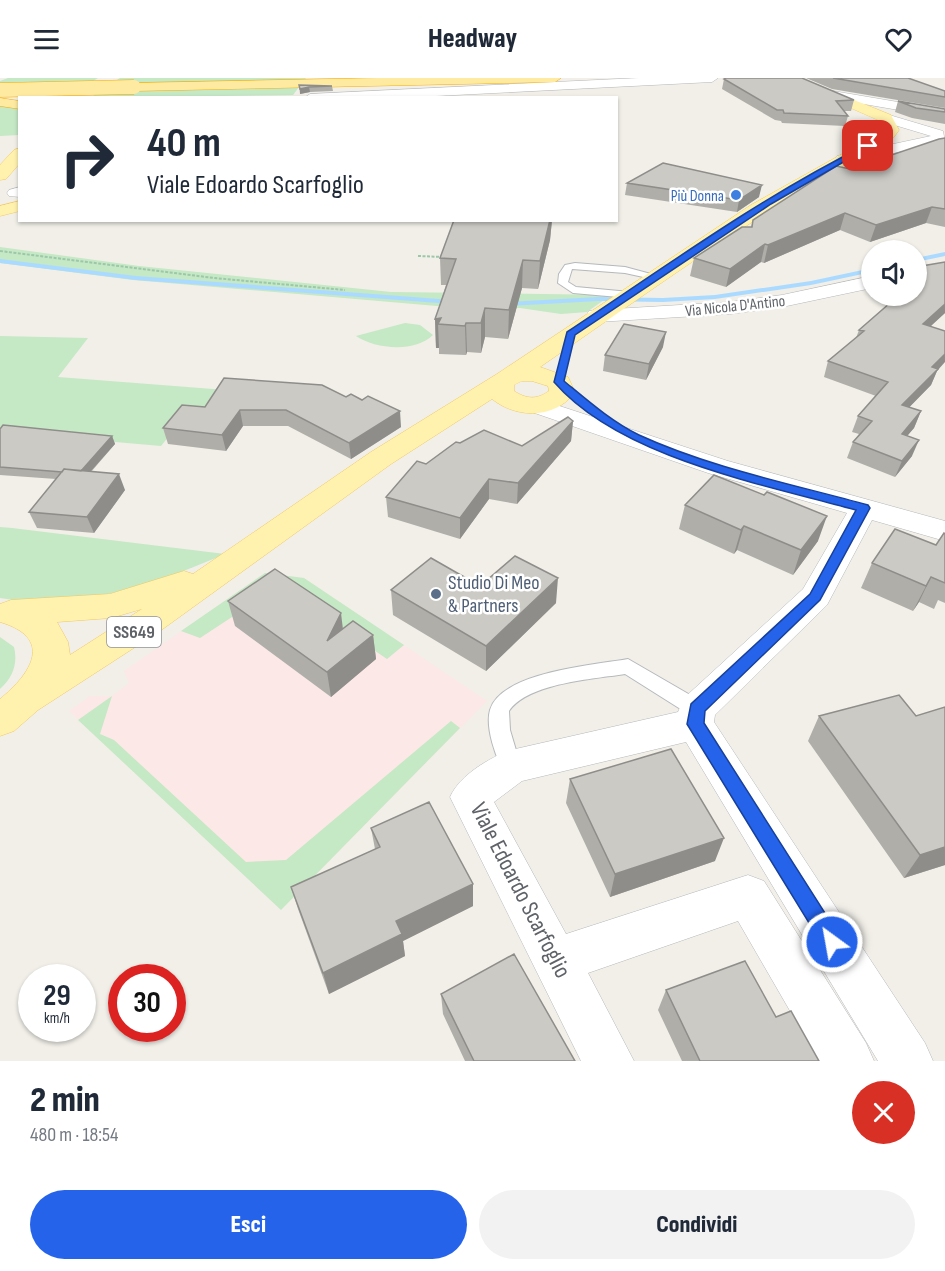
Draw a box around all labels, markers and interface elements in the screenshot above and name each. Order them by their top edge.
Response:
icon: menu [30,23,63,56]
text: Headway [428,23,517,55]
icon: heart [882,23,915,56]
text: 40 m [147,118,221,169]
icon: right [48,120,126,198]
pin [842,120,893,171]
icon: arrive [851,129,884,162]
text: Viale Edoardo Scarfoglio [147,169,364,201]
place label: Più Donna [671,187,724,206]
marker: Più Donna [729,188,743,202]
map controls [861,240,927,306]
button: sound [861,240,927,306]
street label: Via Nicola D'Antino [684,292,786,321]
place label: Studio Di Meo & Partners [448,571,540,618]
marker: Studio Di Meo & Partners [429,587,443,601]
road number: SS649 [107,617,161,647]
street label: Viale Edoardo Scarfoglio [464,798,577,983]
position arrow [800,910,864,974]
speed limit sign: 30 [108,964,186,1042]
text: 29 [43,978,71,1014]
text: km/h [44,1009,70,1028]
text: 2 min [30,1079,100,1122]
button: close [852,1081,915,1144]
text: 480 m · 18:54 [30,1123,118,1147]
button: Esci [30,1190,467,1259]
button: Condividi [479,1190,915,1259]

